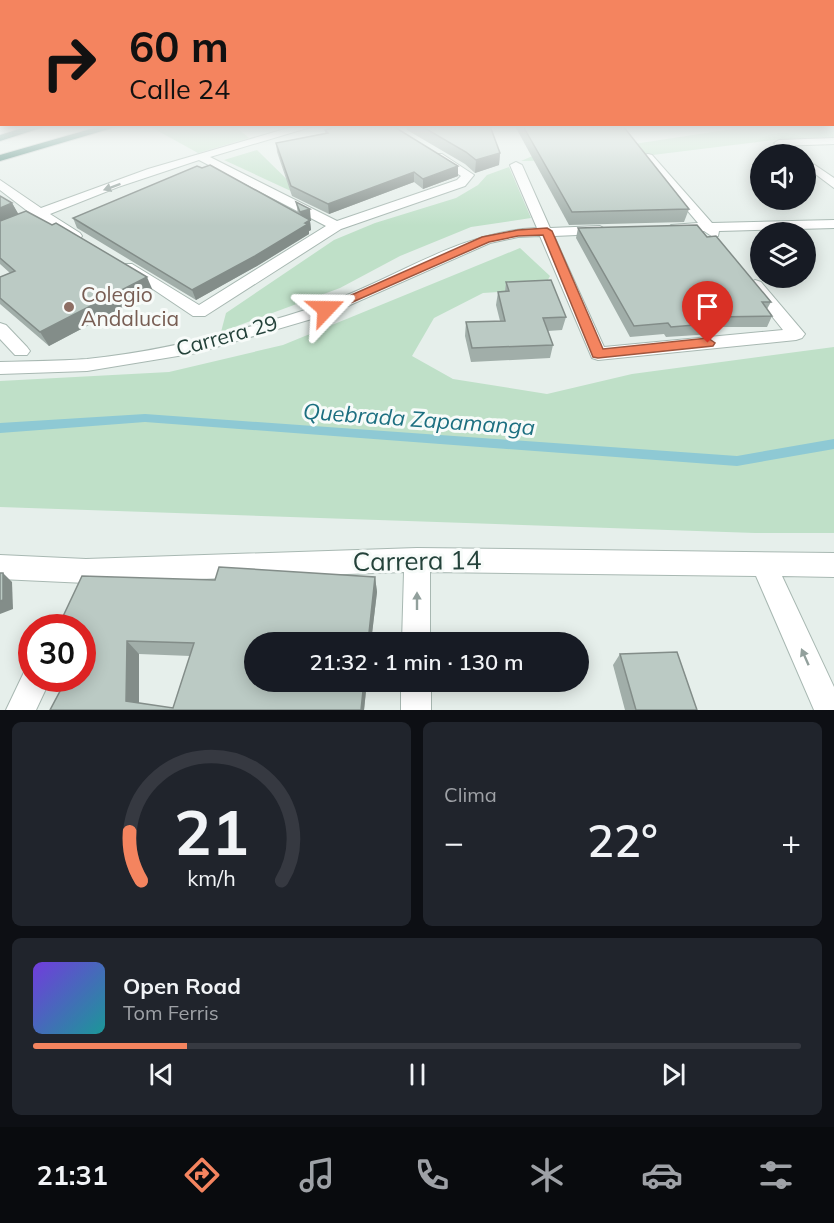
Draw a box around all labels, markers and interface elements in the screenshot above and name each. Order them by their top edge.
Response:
text: 60 m [129,20,229,73]
icon: right [30,24,108,102]
text: Calle 24 [129,72,230,106]
map controls [750,144,816,288]
button: sound [750,144,816,210]
one-way arrow [103,182,121,192]
button: layers [750,222,816,288]
position arrow [294,277,358,341]
place label: Colegio Andalucia [81,281,179,331]
pin [682,281,733,343]
icon: arrive [691,290,724,323]
marker: Colegio Andalucia [62,300,76,314]
street label: Carrera 29 [173,309,280,361]
water label: Quebrada Zapamanga [302,397,536,441]
street label: Carrera 14 [352,543,482,578]
one-way arrow [412,591,422,610]
speed limit sign: 30 [18,614,96,692]
text: 21:32 · 1 min · 130 m [309,648,524,676]
one-way arrow [801,648,810,665]
text: Clima [444,782,497,807]
text: 21 [174,792,249,871]
text: 22° [587,812,658,868]
text: − [444,821,464,862]
text: + [781,821,801,862]
text: km/h [187,864,236,891]
text: Open Road [123,972,241,1000]
text: Tom Ferris [123,1000,219,1025]
icon: previous [145,1058,178,1091]
icon: pause [401,1058,434,1091]
icon: next [657,1058,690,1091]
icon: directions [181,1154,223,1196]
icon: music [296,1154,338,1196]
icon: phone [411,1154,453,1196]
icon: climate [526,1154,568,1196]
icon: car [641,1154,683,1196]
icon: filters [755,1154,797,1196]
text: 21:31 [36,1158,108,1192]

